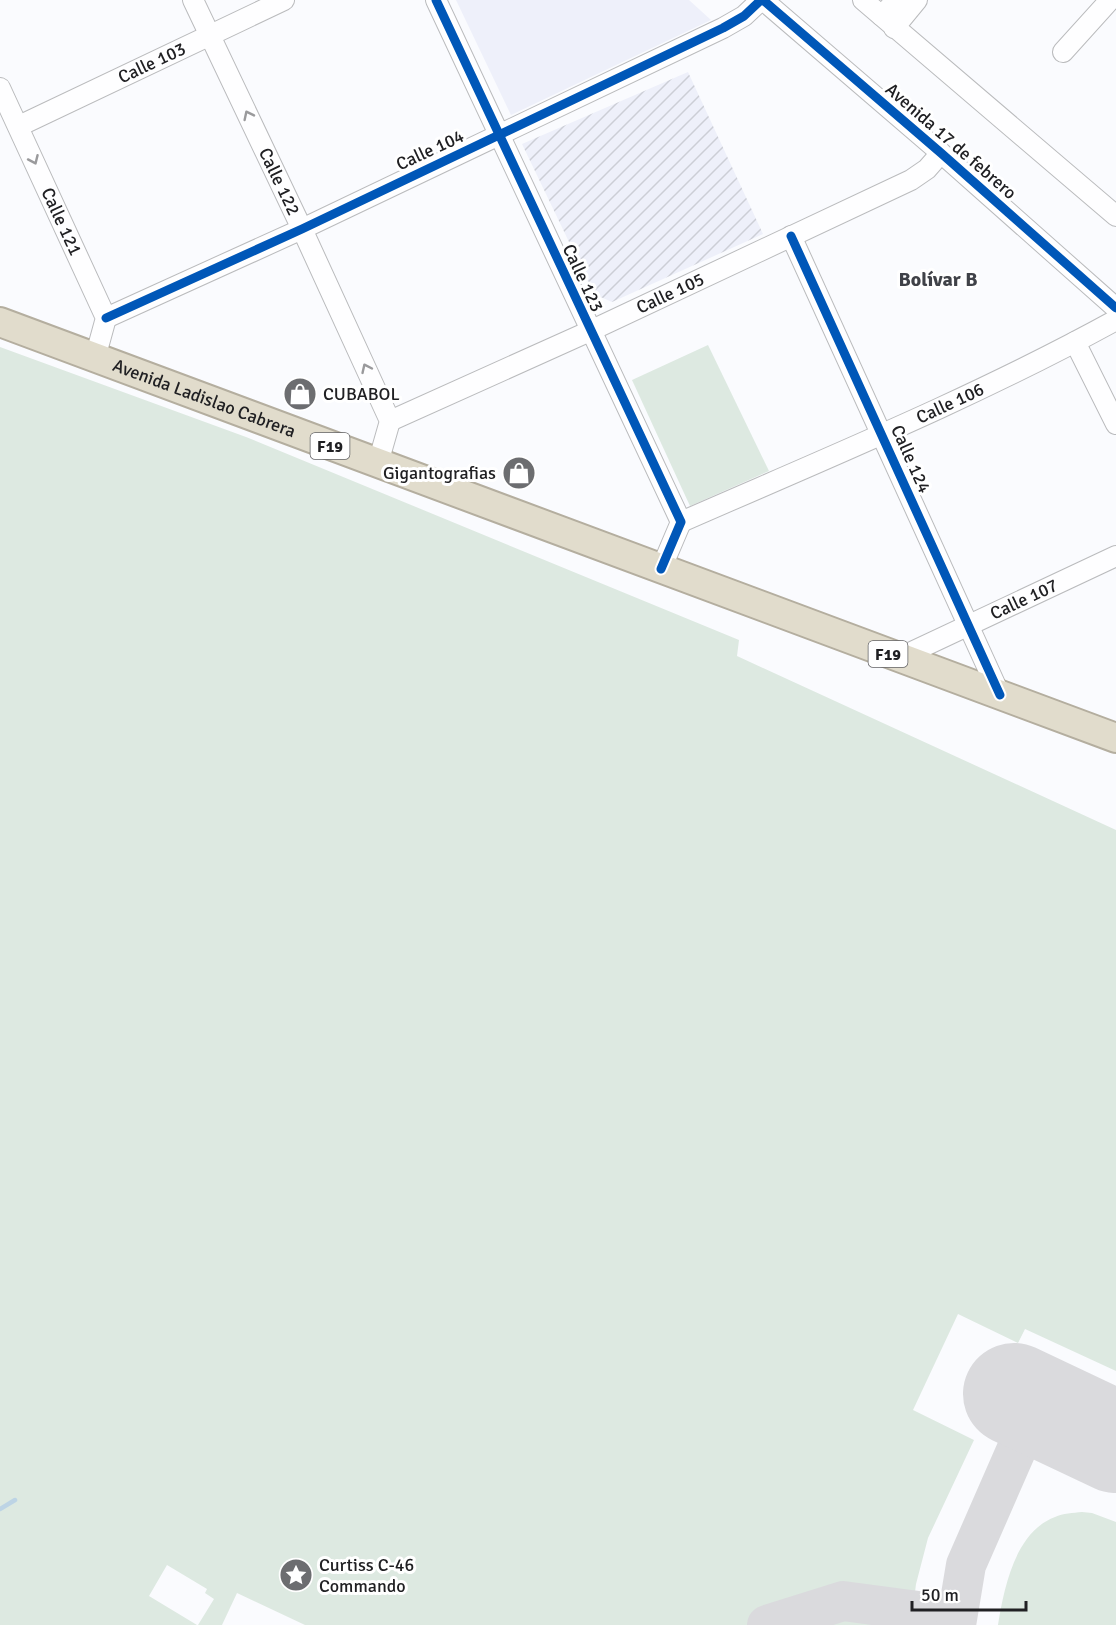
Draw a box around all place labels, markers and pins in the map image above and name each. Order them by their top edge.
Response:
shop icon: CUBABOL [282,376,318,412]
place label: CUBABOL [323,383,400,405]
shop icon: Gigantografias [501,455,537,491]
place label: Gigantografias [383,462,496,484]
place label: Curtiss C-46 Commando [319,1554,414,1597]
place icon: Curtiss C-46 Commando [278,1557,314,1593]

